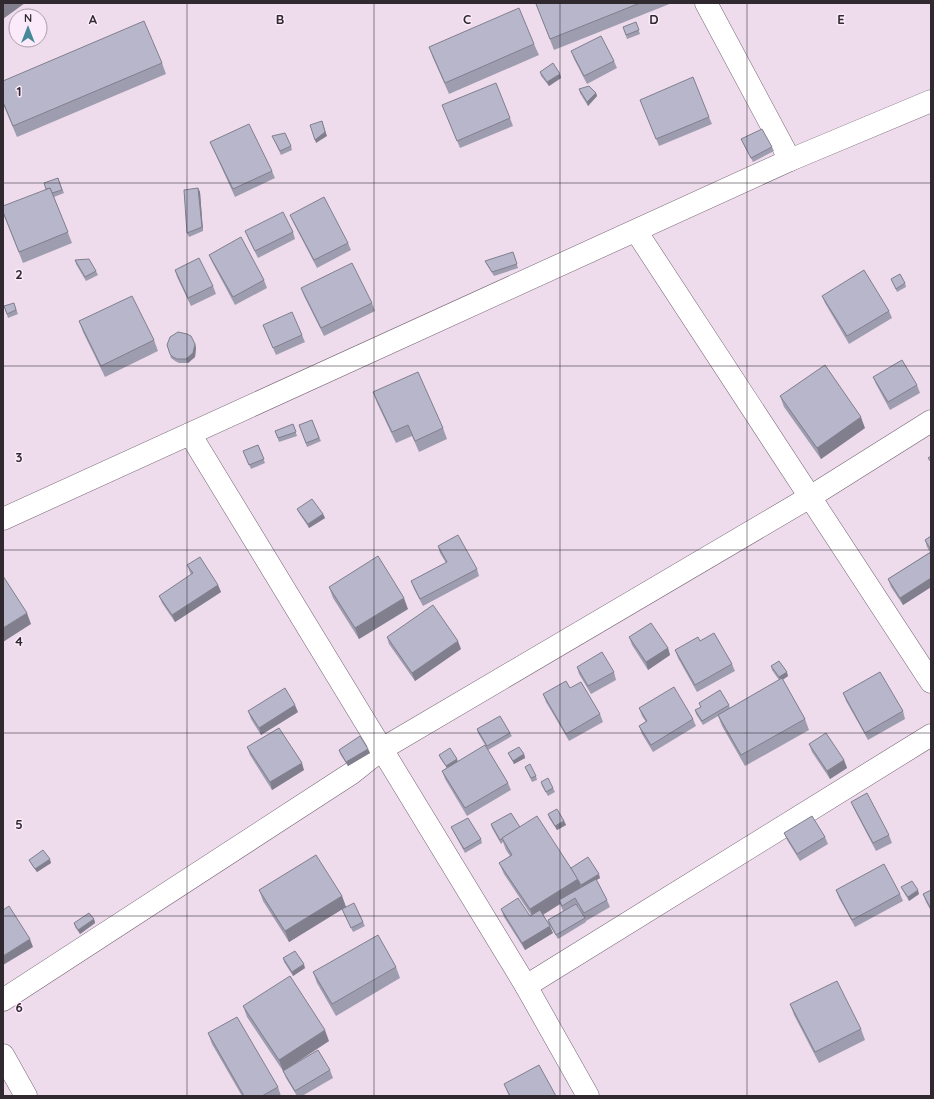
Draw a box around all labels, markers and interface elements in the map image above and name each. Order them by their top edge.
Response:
north arrow [8,8,48,48]
text: N [24,11,32,25]
text: A [89,11,98,27]
text: B [276,11,284,27]
text: C [463,11,471,27]
text: D [649,11,659,27]
text: E [837,11,845,27]
text: 1 [16,83,22,99]
text: 2 [15,266,23,282]
text: 3 [16,449,23,465]
text: 4 [15,633,23,649]
text: 5 [15,816,23,832]
text: 6 [15,999,23,1015]

